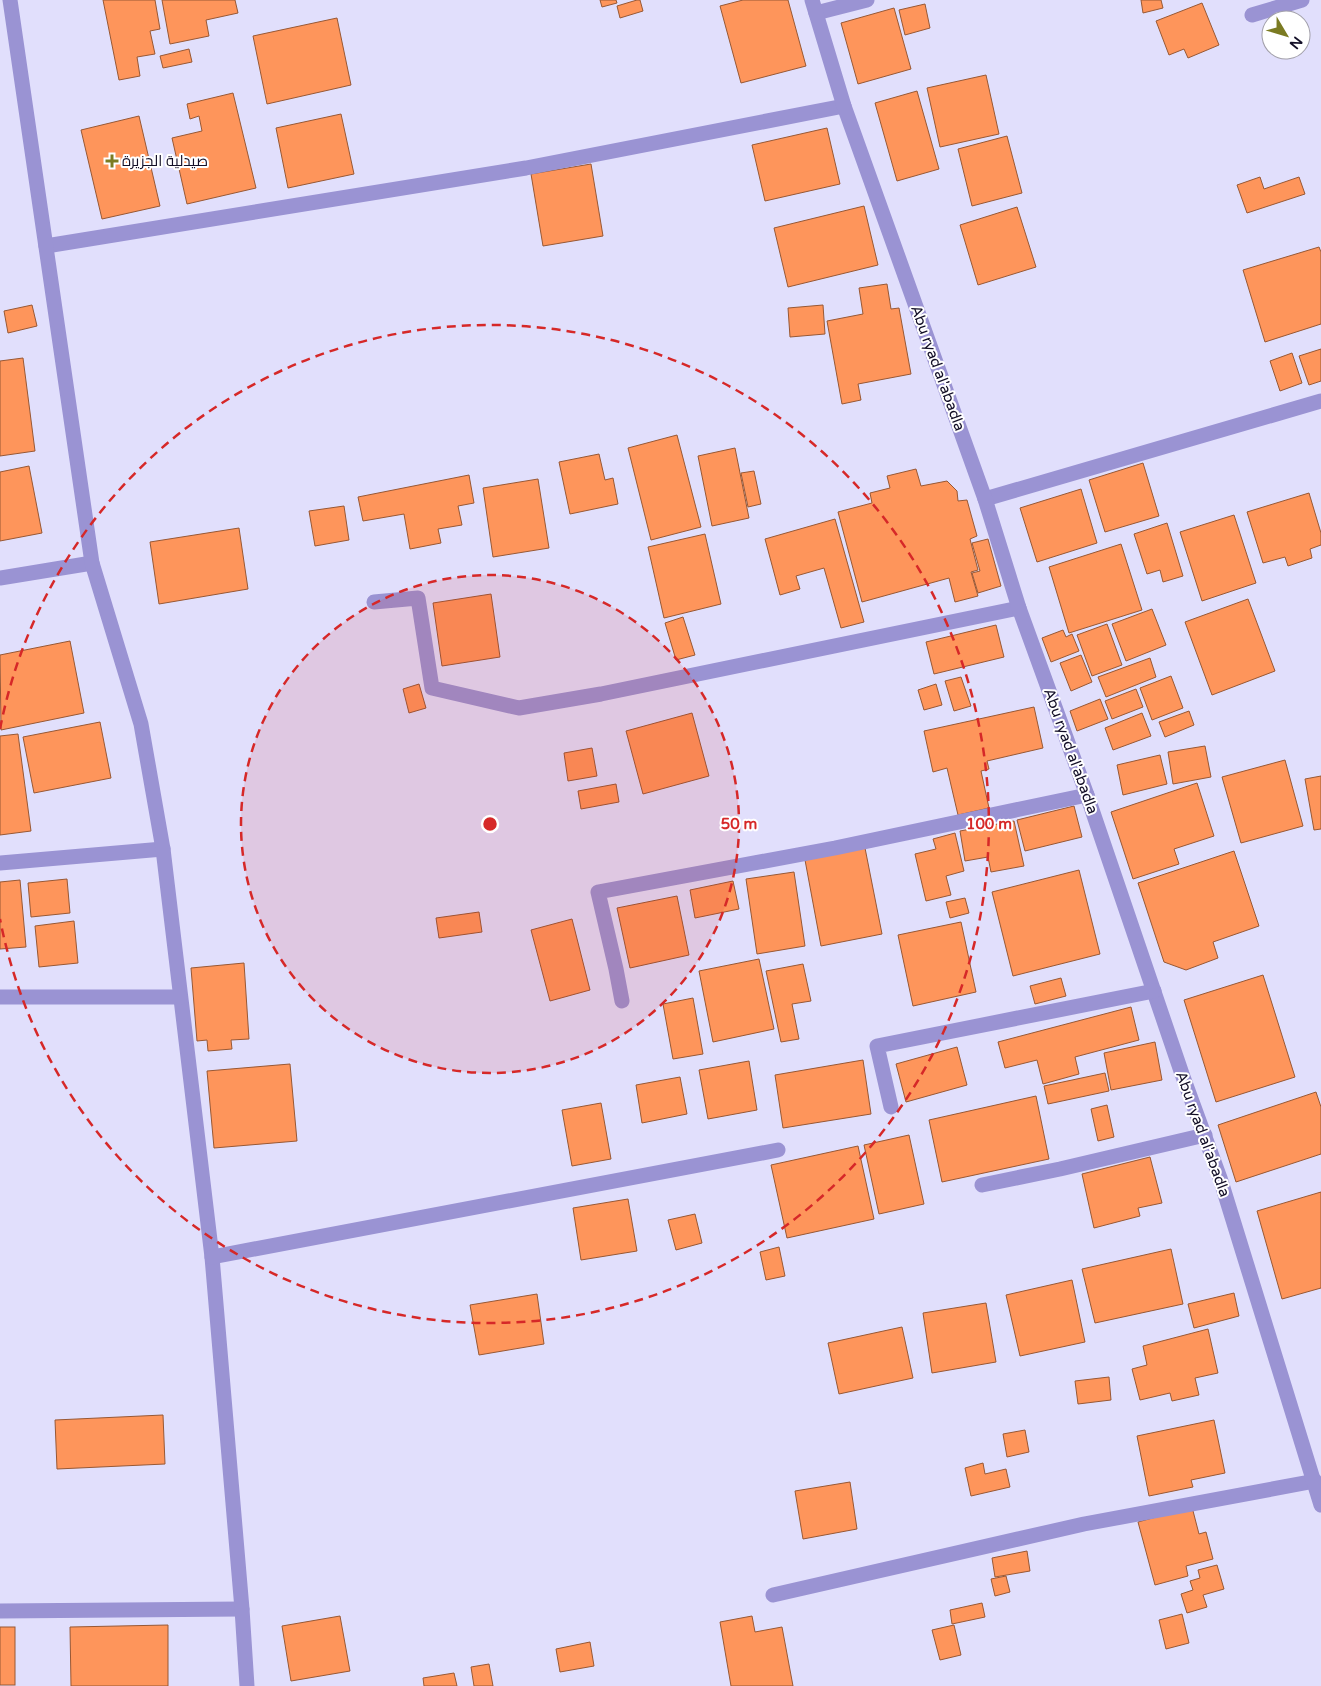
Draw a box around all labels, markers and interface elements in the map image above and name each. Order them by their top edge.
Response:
north arrow [1261,10,1311,60]
text: N [1286,33,1306,52]
place label: صيدلية الجزيرة [122,152,208,170]
marker: صيدلية الجزيرة [106,155,118,167]
street label: Abu ryad al'abadla [907,303,969,433]
street label: Abu ryad al'abadla [1040,686,1102,816]
centre of rings [481,815,499,833]
text: 50 m [721,815,757,833]
text: 100 m [966,815,1012,833]
street label: Abu ryad al'abadla [1172,1069,1234,1199]

